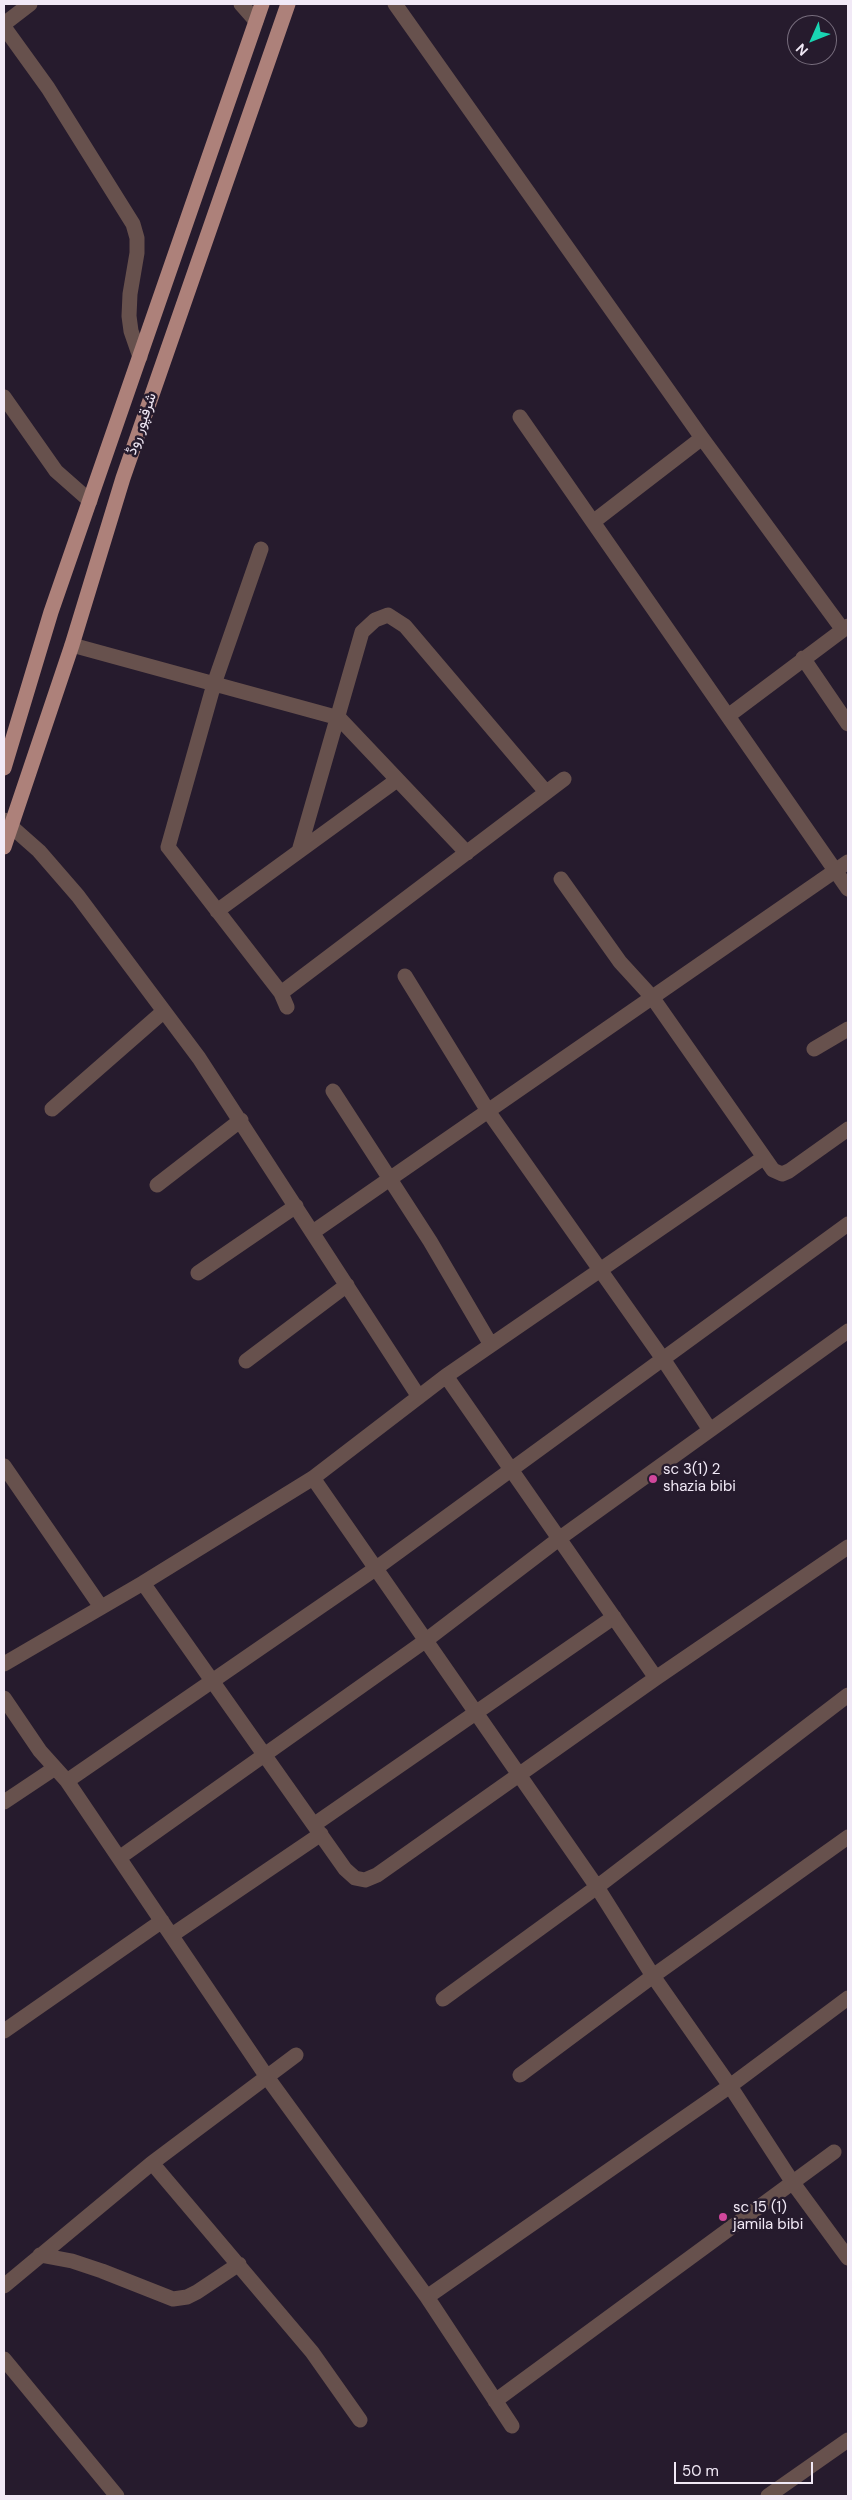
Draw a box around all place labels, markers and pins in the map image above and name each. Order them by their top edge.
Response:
place label: sc 3(1) 2 shazia bibi [663,1461,736,1496]
marker: sc 3(1) 2 shazia bibi [647,1473,659,1485]
place label: sc 15 (1) jamila bibi [733,2199,803,2234]
marker: sc 15 (1) jamila bibi [717,2211,729,2223]

